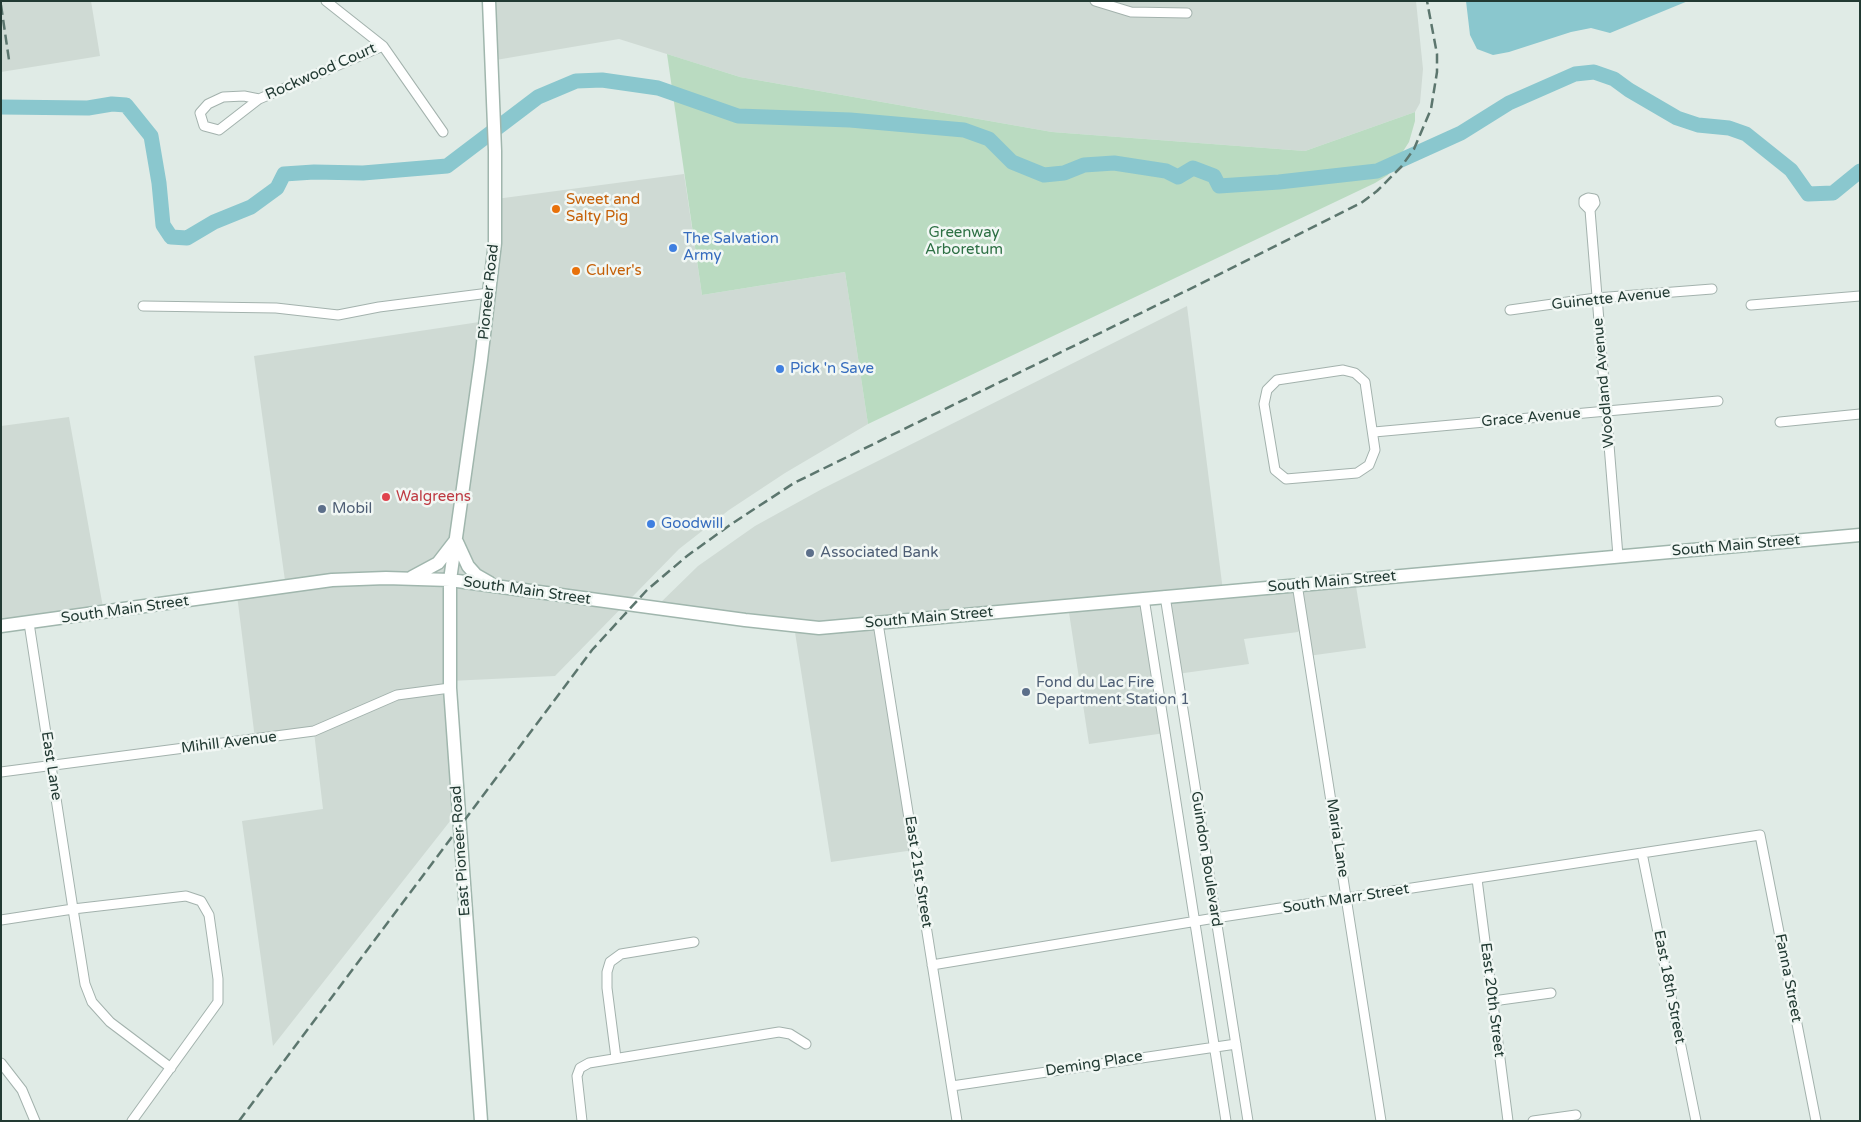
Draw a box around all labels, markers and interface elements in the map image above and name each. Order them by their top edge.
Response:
street label: Rockwood Court [263,40,379,104]
place label: Sweet and Salty Pig [566,191,640,226]
marker: Sweet and Salty Pig [550,203,562,215]
park label: Greenway Arboretum [925,224,1003,259]
place label: The Salvation Army [683,230,779,265]
marker: The Salvation Army [667,242,679,254]
street label: Pioneer Road [475,243,503,341]
place label: Culver's [586,262,642,280]
marker: Culver's [570,265,582,277]
street label: Guinette Avenue [1551,284,1671,314]
street label: Woodland Avenue [1589,317,1619,449]
place label: Pick 'n Save [790,360,874,378]
marker: Pick 'n Save [774,363,786,375]
street label: Grace Avenue [1481,405,1581,431]
place label: Walgreens [396,488,471,506]
marker: Walgreens [380,491,392,503]
place label: Mobil [332,500,372,518]
marker: Mobil [316,503,328,515]
place label: Goodwill [661,515,723,533]
marker: Goodwill [645,518,657,530]
street label: South Main Street [1671,531,1801,561]
place label: Associated Bank [820,544,938,562]
marker: Associated Bank [804,547,816,559]
street label: South Main Street [1267,567,1397,597]
street label: South Main Street [462,573,592,609]
street label: South Main Street [60,592,190,628]
street label: South Main Street [864,603,994,633]
place label: Fond du Lac Fire Department Station 1 [1036,674,1190,709]
marker: Fond du Lac Fire Department Station 1 [1020,686,1032,698]
street label: Mihill Avenue [180,728,278,758]
street label: East Lane [37,730,65,802]
street label: East Pioneer Road [447,785,475,917]
street label: Guindon Boulevard [1186,790,1226,928]
street label: Maria Lane [1322,797,1352,879]
street label: East 21st Street [900,815,936,929]
street label: South Marr Street [1282,880,1410,918]
street label: East 18th Street [1649,929,1689,1045]
street label: Fanna Street [1771,932,1805,1024]
street label: East 20th Street [1476,942,1508,1058]
street label: Deming Place [1044,1047,1144,1081]

